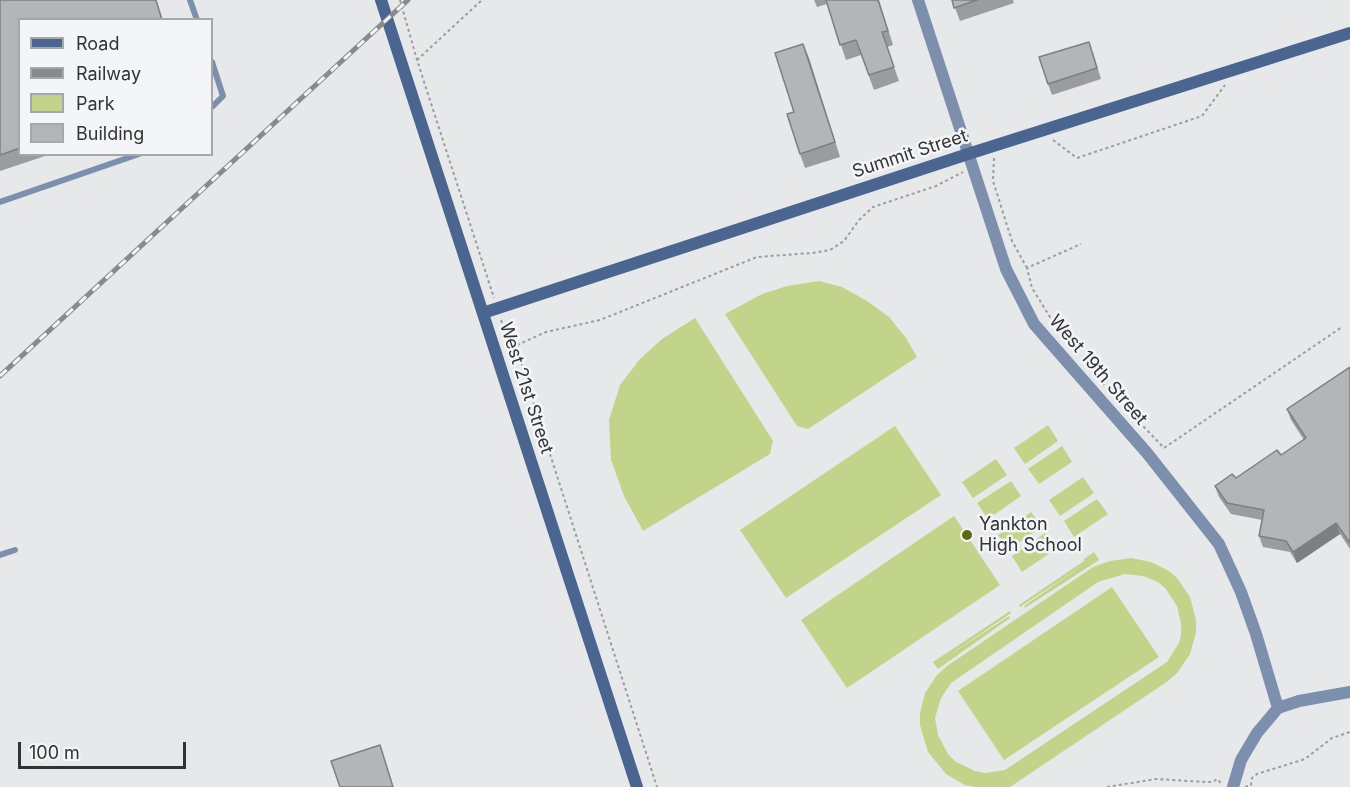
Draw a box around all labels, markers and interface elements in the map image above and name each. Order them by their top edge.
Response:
legend [18,18,213,156]
text: Road [76,33,119,54]
text: Railway [76,63,141,84]
text: Park [76,93,115,114]
text: Building [76,123,144,144]
street label: Summit Street [850,125,970,183]
street label: West 19th Street [1044,310,1152,430]
street label: West 21st Street [495,319,557,457]
place label: Yankton High School [979,514,1082,556]
marker: Yankton High School [960,528,974,542]
scale bar [21,730,189,768]
text: 100 m [29,742,80,763]

